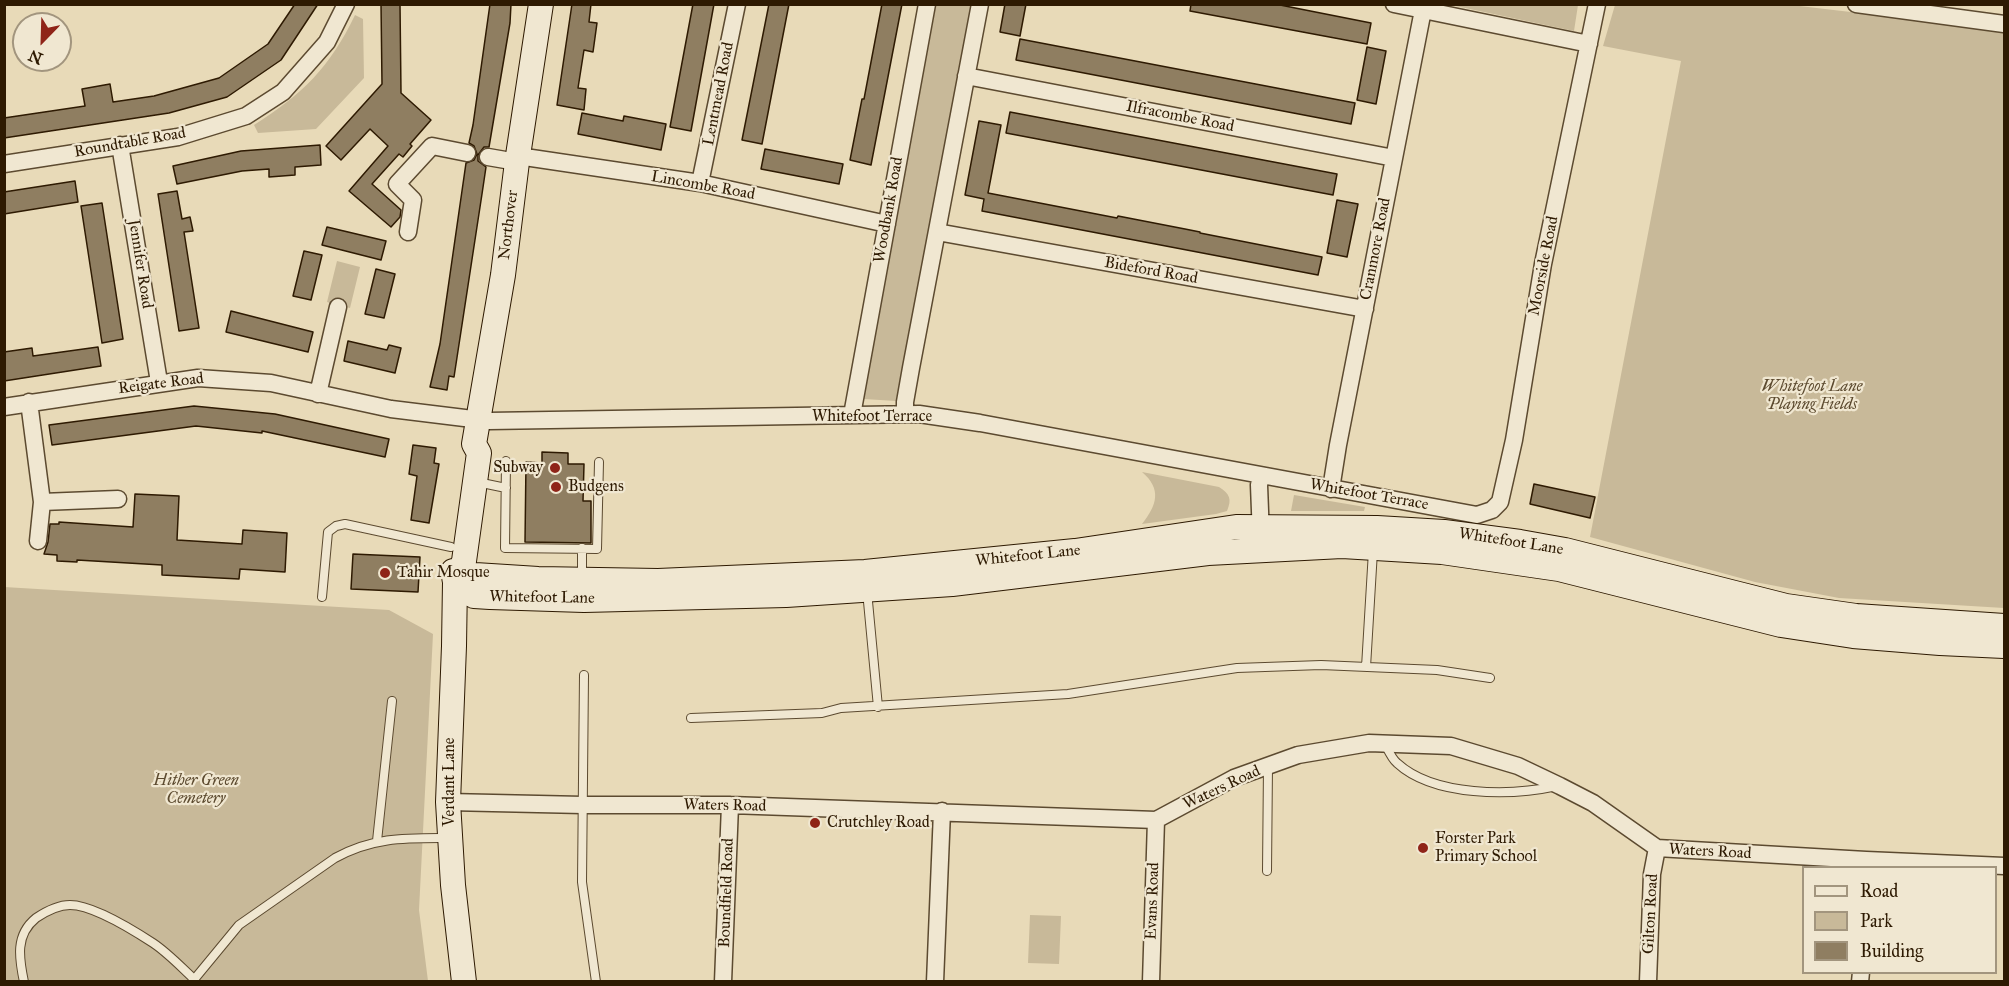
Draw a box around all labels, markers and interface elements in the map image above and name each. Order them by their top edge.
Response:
north arrow [12,12,72,72]
street label: Lentmead Road [700,41,738,147]
text: N [26,46,46,69]
street label: Ilfracombe Road [1124,97,1236,137]
street label: Roundtable Road [73,124,187,162]
street label: Woodbank Road [870,156,908,264]
street label: Lincombe Road [650,167,756,205]
street label: Northover [495,189,523,261]
street label: Cranmore Road [1357,196,1395,302]
street label: Moorside Road [1525,215,1563,317]
street label: Jennifer Road [123,218,157,310]
street label: Bideford Road [1103,253,1199,289]
street label: Reigate Road [117,369,205,399]
park label: Whitefoot Lane Playing Fields [1762,377,1862,415]
street label: Whitefoot Terrace [812,407,932,427]
place label: Subway [493,458,543,478]
marker: Subway [548,461,562,475]
street label: Whitefoot Terrace [1308,475,1430,515]
place label: Budgens [568,477,624,497]
marker: Budgens [549,480,563,494]
street label: Whitefoot Lane [1457,524,1565,560]
street label: Whitefoot Lane [975,541,1081,571]
place label: Tahir Mosque [397,563,490,583]
marker: Tahir Mosque [378,566,392,580]
street label: Whitefoot Lane [489,587,595,609]
street label: Verdant Lane [440,738,460,826]
street label: Waters Road [1180,762,1264,814]
park label: Hither Green Cemetery [153,771,239,809]
street label: Waters Road [683,796,767,816]
place label: Crutchley Road [827,813,930,833]
marker: Crutchley Road [808,816,822,830]
place label: Forster Park Primary School [1435,829,1537,867]
street label: Boundfield Road [715,838,739,948]
street label: Waters Road [1668,840,1752,864]
marker: Forster Park Primary School [1416,841,1430,855]
street label: Evans Road [1142,862,1164,940]
legend [1802,866,1997,974]
street label: Gilton Road [1639,873,1663,955]
text: Road [1860,880,1898,902]
text: Park [1860,910,1893,932]
text: Building [1860,940,1923,962]

